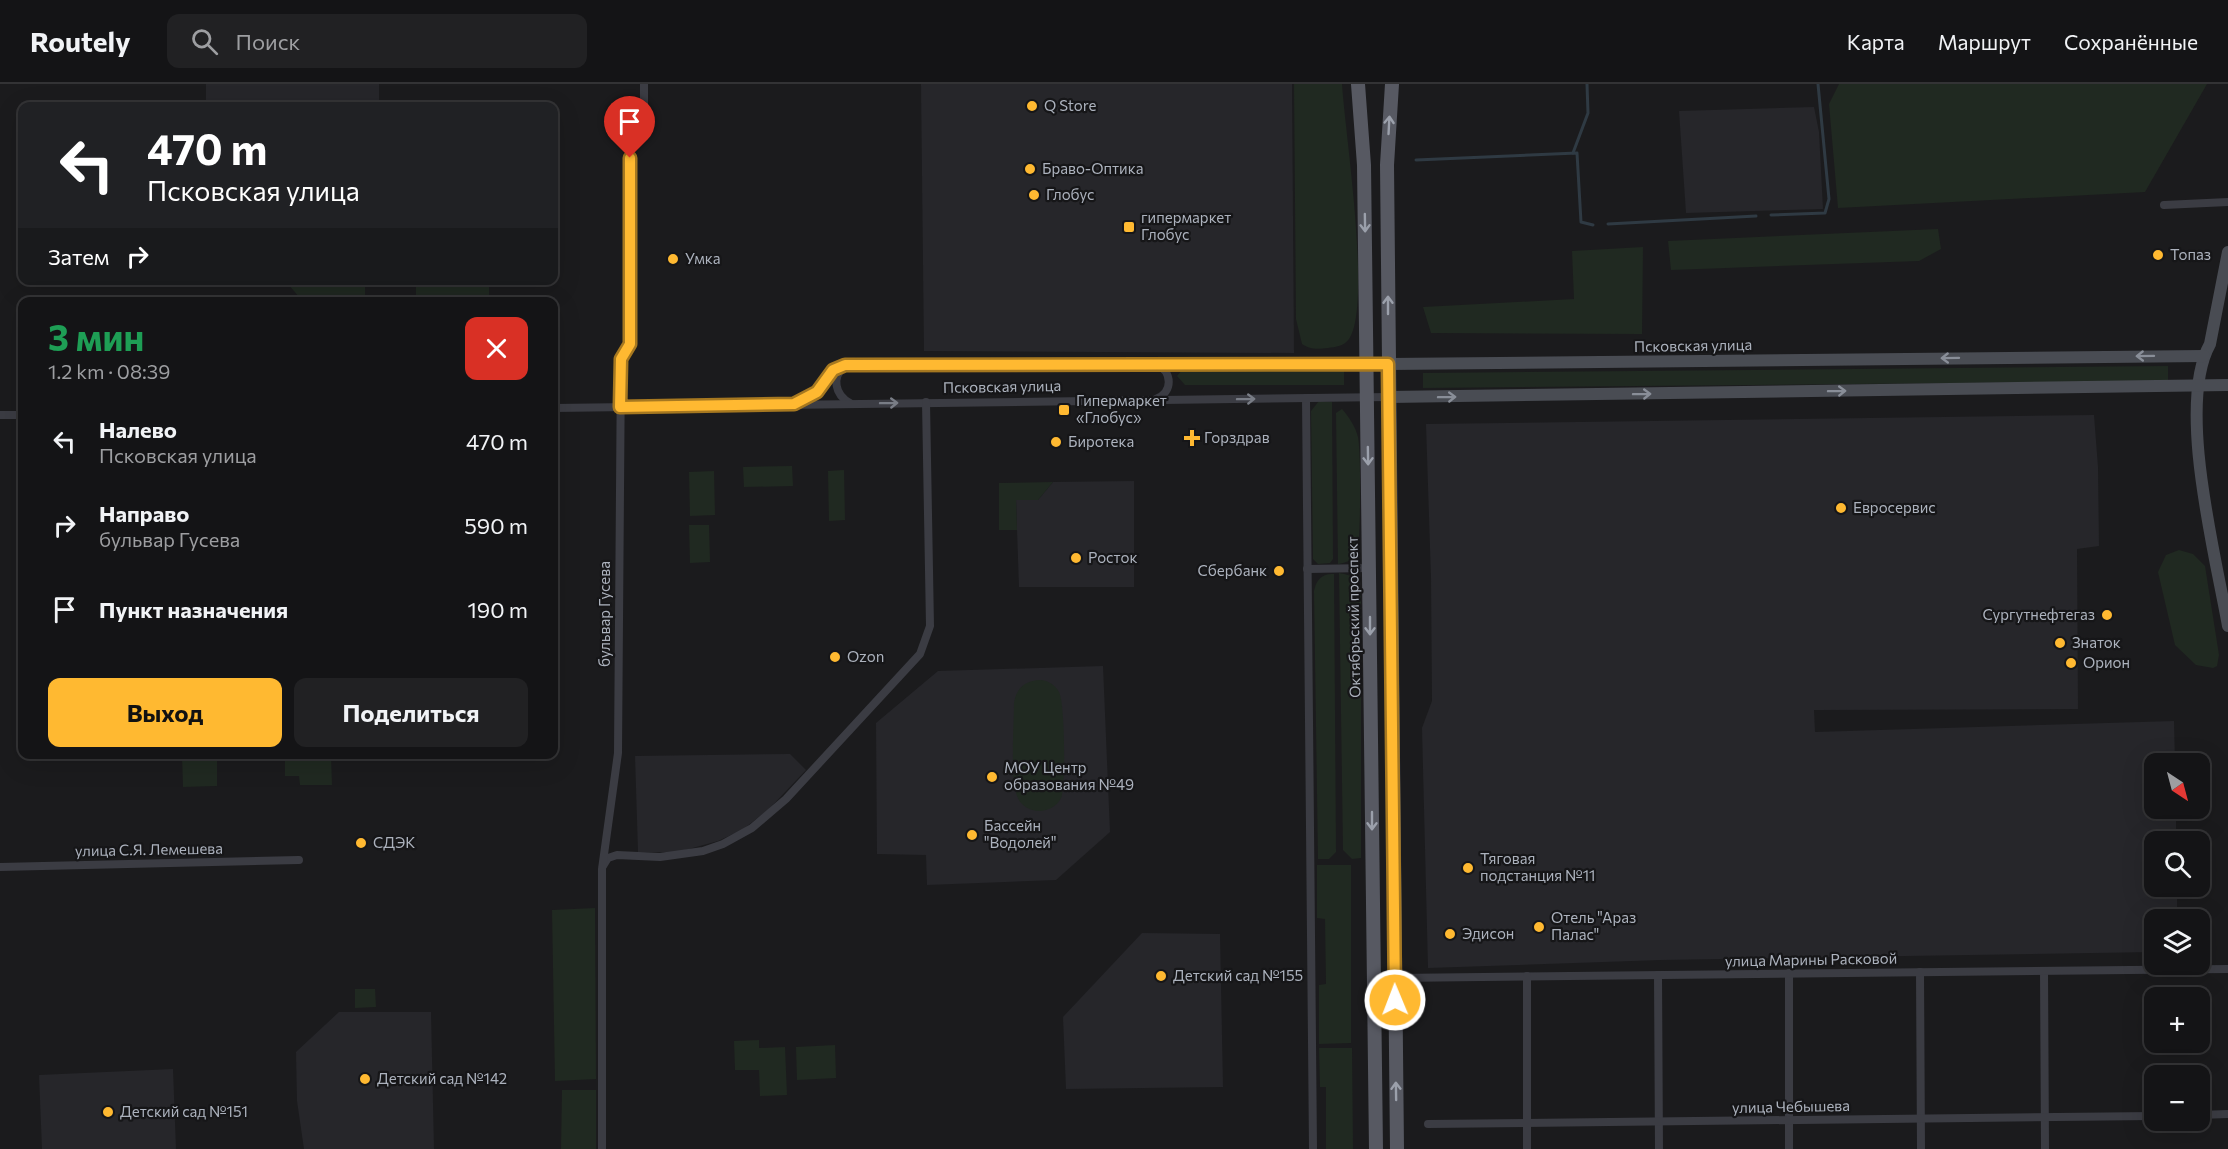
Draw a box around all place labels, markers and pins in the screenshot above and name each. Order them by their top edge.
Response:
pin [604,96,655,158]
place label: Q Store [1044,96,1097,114]
marker: Q Store [1025,99,1039,113]
place label: Браво-Оптика [1042,159,1143,177]
marker: Браво-Оптика [1023,162,1037,176]
place label: Глобус [1046,185,1094,203]
marker: Глобус [1027,188,1041,202]
place label: гипермаркет Глобус [1141,208,1231,243]
marker: гипермаркет Глобус [1122,220,1136,234]
place label: Топаз [2170,245,2211,263]
marker: Топаз [2151,248,2165,262]
place label: Умка [685,249,721,267]
marker: Умка [666,252,680,266]
place label: Гипермаркет «Глобус» [1076,391,1167,426]
marker: Гипермаркет «Глобус» [1057,403,1071,417]
place label: Горздрав [1204,428,1270,446]
marker: Горздрав [1185,431,1199,445]
place label: Биротека [1068,432,1134,450]
marker: Биротека [1049,435,1063,449]
place label: Евросервис [1853,498,1936,516]
marker: Евросервис [1834,501,1848,515]
place label: Росток [1088,548,1137,566]
marker: Росток [1069,551,1083,565]
place label: Сбербанк [1198,561,1267,579]
marker: Сбербанк [1272,564,1286,578]
place label: Сургутнефтегаз [1982,605,2095,623]
marker: Сургутнефтегаз [2100,608,2114,622]
place label: Знаток [2072,633,2121,651]
marker: Знаток [2053,636,2067,650]
place label: Ozon [847,647,884,665]
marker: Ozon [828,650,842,664]
place label: Орион [2083,653,2130,671]
marker: Орион [2064,656,2078,670]
place label: МОУ Центр образования №49 [1004,758,1134,793]
marker: МОУ Центр образования №49 [985,770,999,784]
place label: Бассейн "Водолей" [984,816,1057,851]
marker: Бассейн "Водолей" [965,828,979,842]
place label: СДЭК [373,833,415,851]
marker: СДЭК [354,836,368,850]
place label: Тяговая подстанция №11 [1480,849,1595,884]
marker: Тяговая подстанция №11 [1461,861,1475,875]
place label: Отель "Араз Палас" [1551,908,1636,943]
marker: Отель "Араз Палас" [1532,920,1546,934]
place label: Эдисон [1462,924,1514,942]
marker: Эдисон [1443,927,1457,941]
place label: Детский сад №155 [1173,966,1303,984]
marker: Детский сад №155 [1154,969,1168,983]
place label: Детский сад №142 [377,1069,507,1087]
marker: Детский сад №142 [358,1072,372,1086]
place label: Детский сад №151 [120,1102,248,1120]
marker: Детский сад №151 [101,1105,115,1119]

